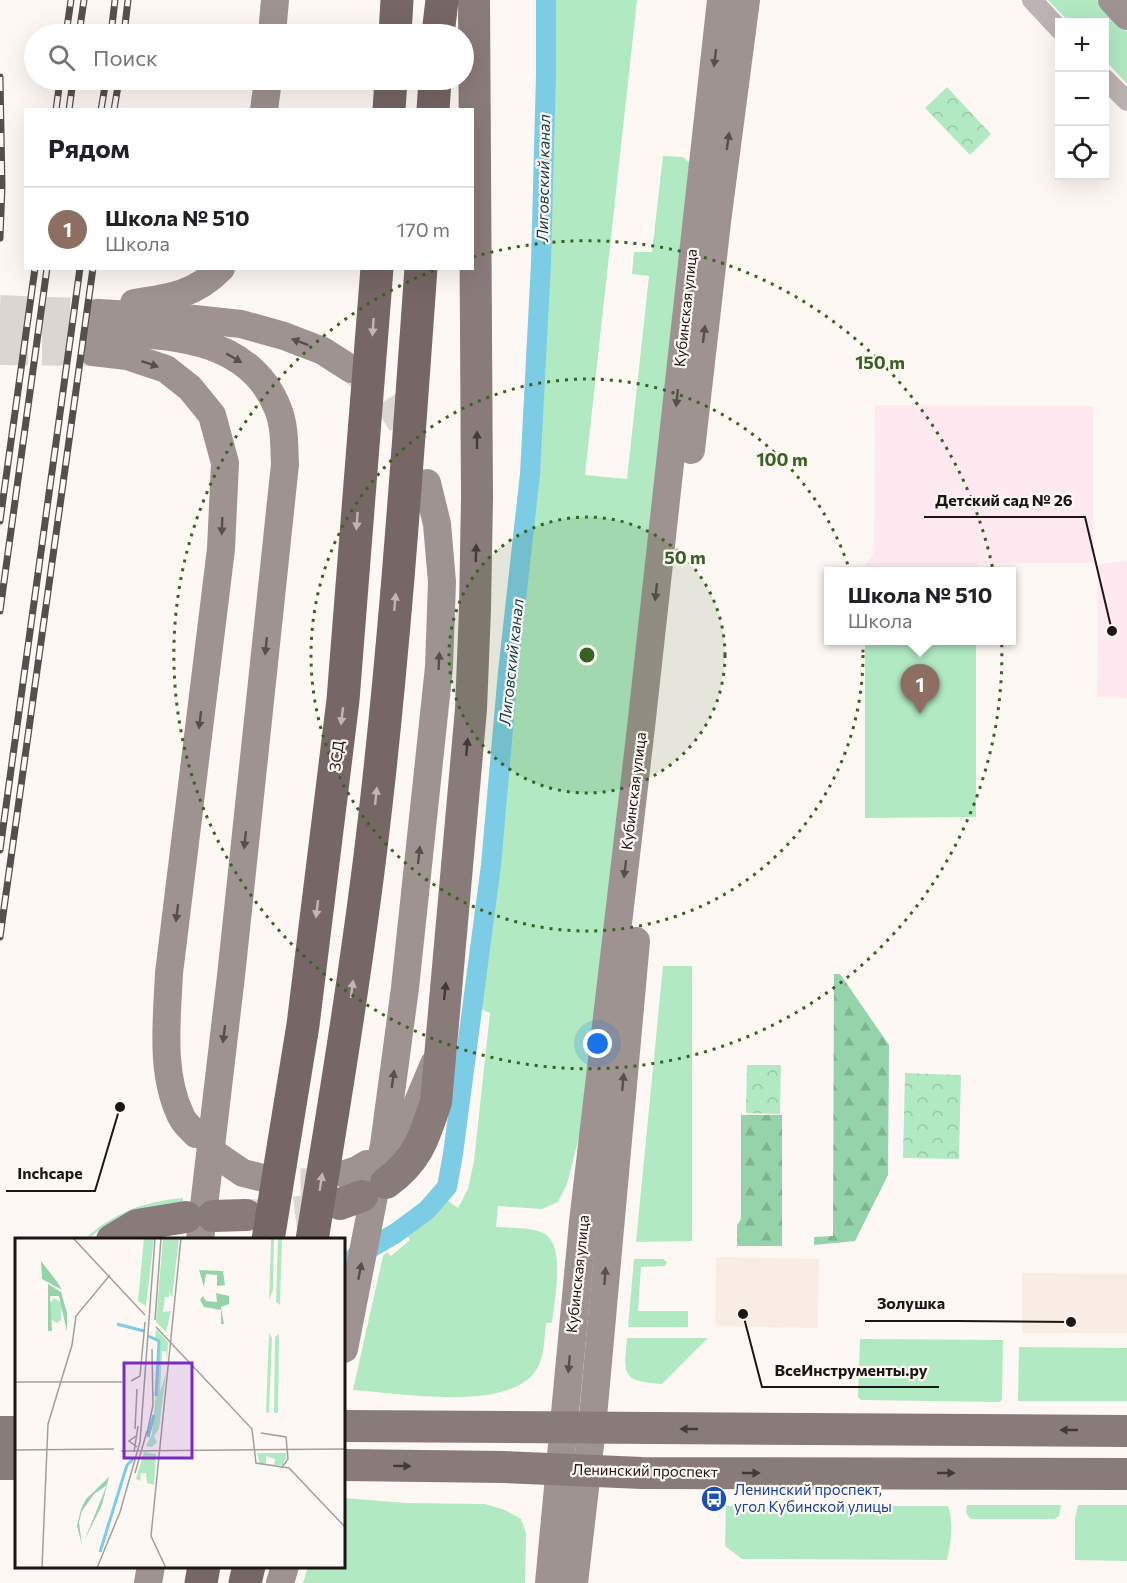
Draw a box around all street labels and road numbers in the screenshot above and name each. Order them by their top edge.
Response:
street label: Кубинская улица [670,248,700,368]
street label: Кубинская улица [617,731,649,851]
street label: ЗСД [325,739,347,772]
street label: Кубинская улица [562,1214,592,1334]
street label: Ленинский проспект [572,1460,718,1480]

